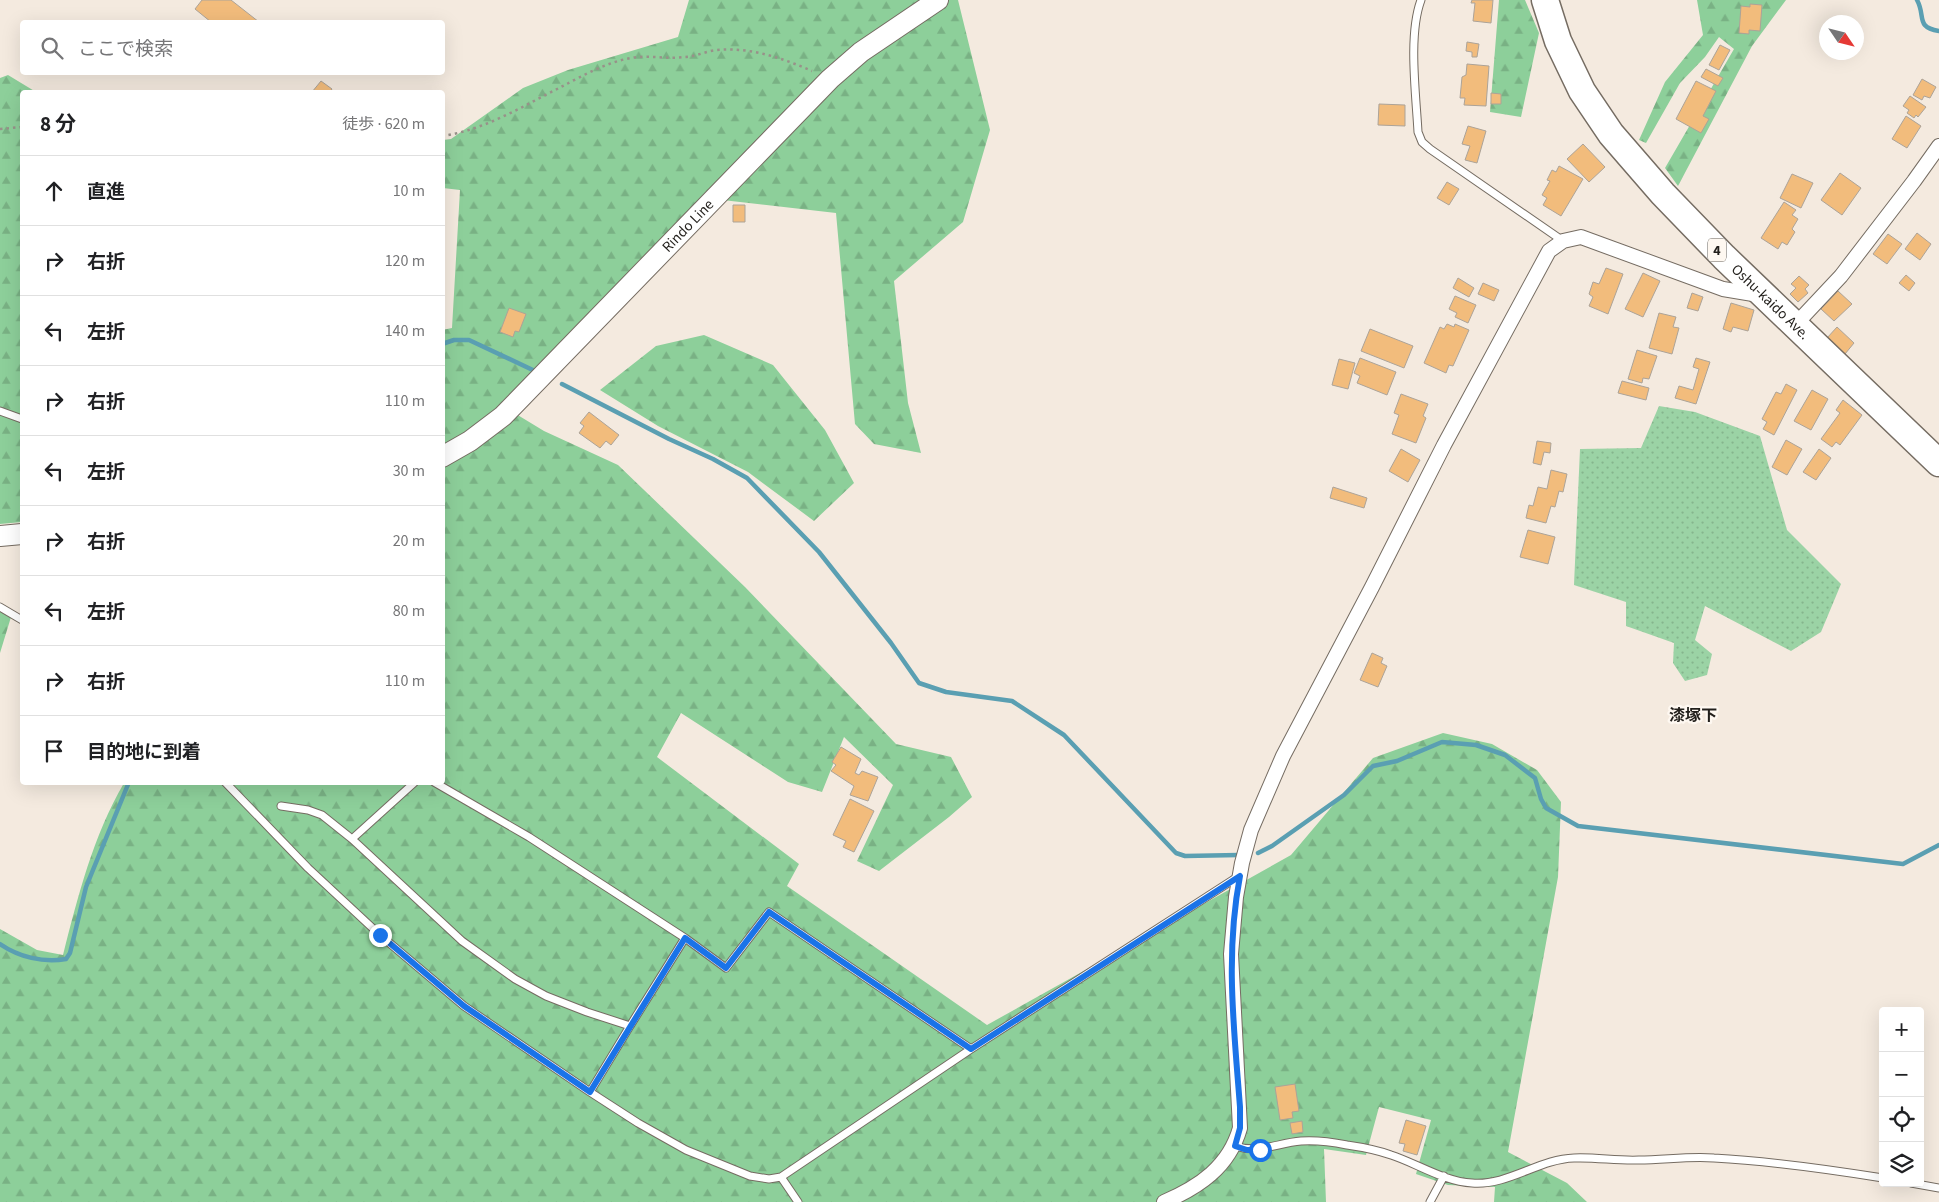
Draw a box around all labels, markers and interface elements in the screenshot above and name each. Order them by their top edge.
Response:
north arrow [1819,15,1864,60]
search box [20,20,445,75]
icon: search [38,34,66,62]
text: ここで検索 [78,36,173,63]
text: 8 分 [40,109,76,139]
text: 徒歩 · 620 m [342,113,425,135]
icon: ahead [40,177,68,205]
text: 直進 [87,179,125,206]
text: 10 m [393,180,425,202]
street label: Rindo Line [657,195,719,257]
road number: 4 [1708,238,1726,262]
icon: right [40,247,68,275]
text: 右折 [87,249,125,276]
text: 120 m [385,250,425,272]
street label: Oshu-kaido Ave. [1726,259,1814,345]
icon: left [40,317,68,345]
text: 左折 [87,319,125,346]
text: 140 m [385,320,425,342]
icon: right [40,387,68,415]
text: 右折 [87,389,125,416]
text: 110 m [385,390,425,412]
icon: left [40,457,68,485]
text: 左折 [87,459,125,486]
text: 30 m [393,460,425,482]
icon: right [40,527,68,555]
text: 右折 [87,529,125,556]
text: 20 m [393,530,425,552]
icon: left [40,597,68,625]
text: 左折 [87,599,125,626]
text: 80 m [393,600,425,622]
icon: right [40,667,68,695]
text: 右折 [87,669,125,696]
text: 110 m [385,670,425,692]
district label: 漆塚下 [1669,705,1717,727]
icon: arrive [40,737,68,765]
text: 目的地に到着 [87,739,201,766]
route end [369,924,392,947]
map controls [1879,1007,1924,1187]
button: + [1879,1007,1924,1052]
button: − [1879,1052,1924,1097]
button: locate [1879,1097,1924,1142]
route start [1249,1139,1272,1162]
button: layers [1879,1142,1924,1187]

